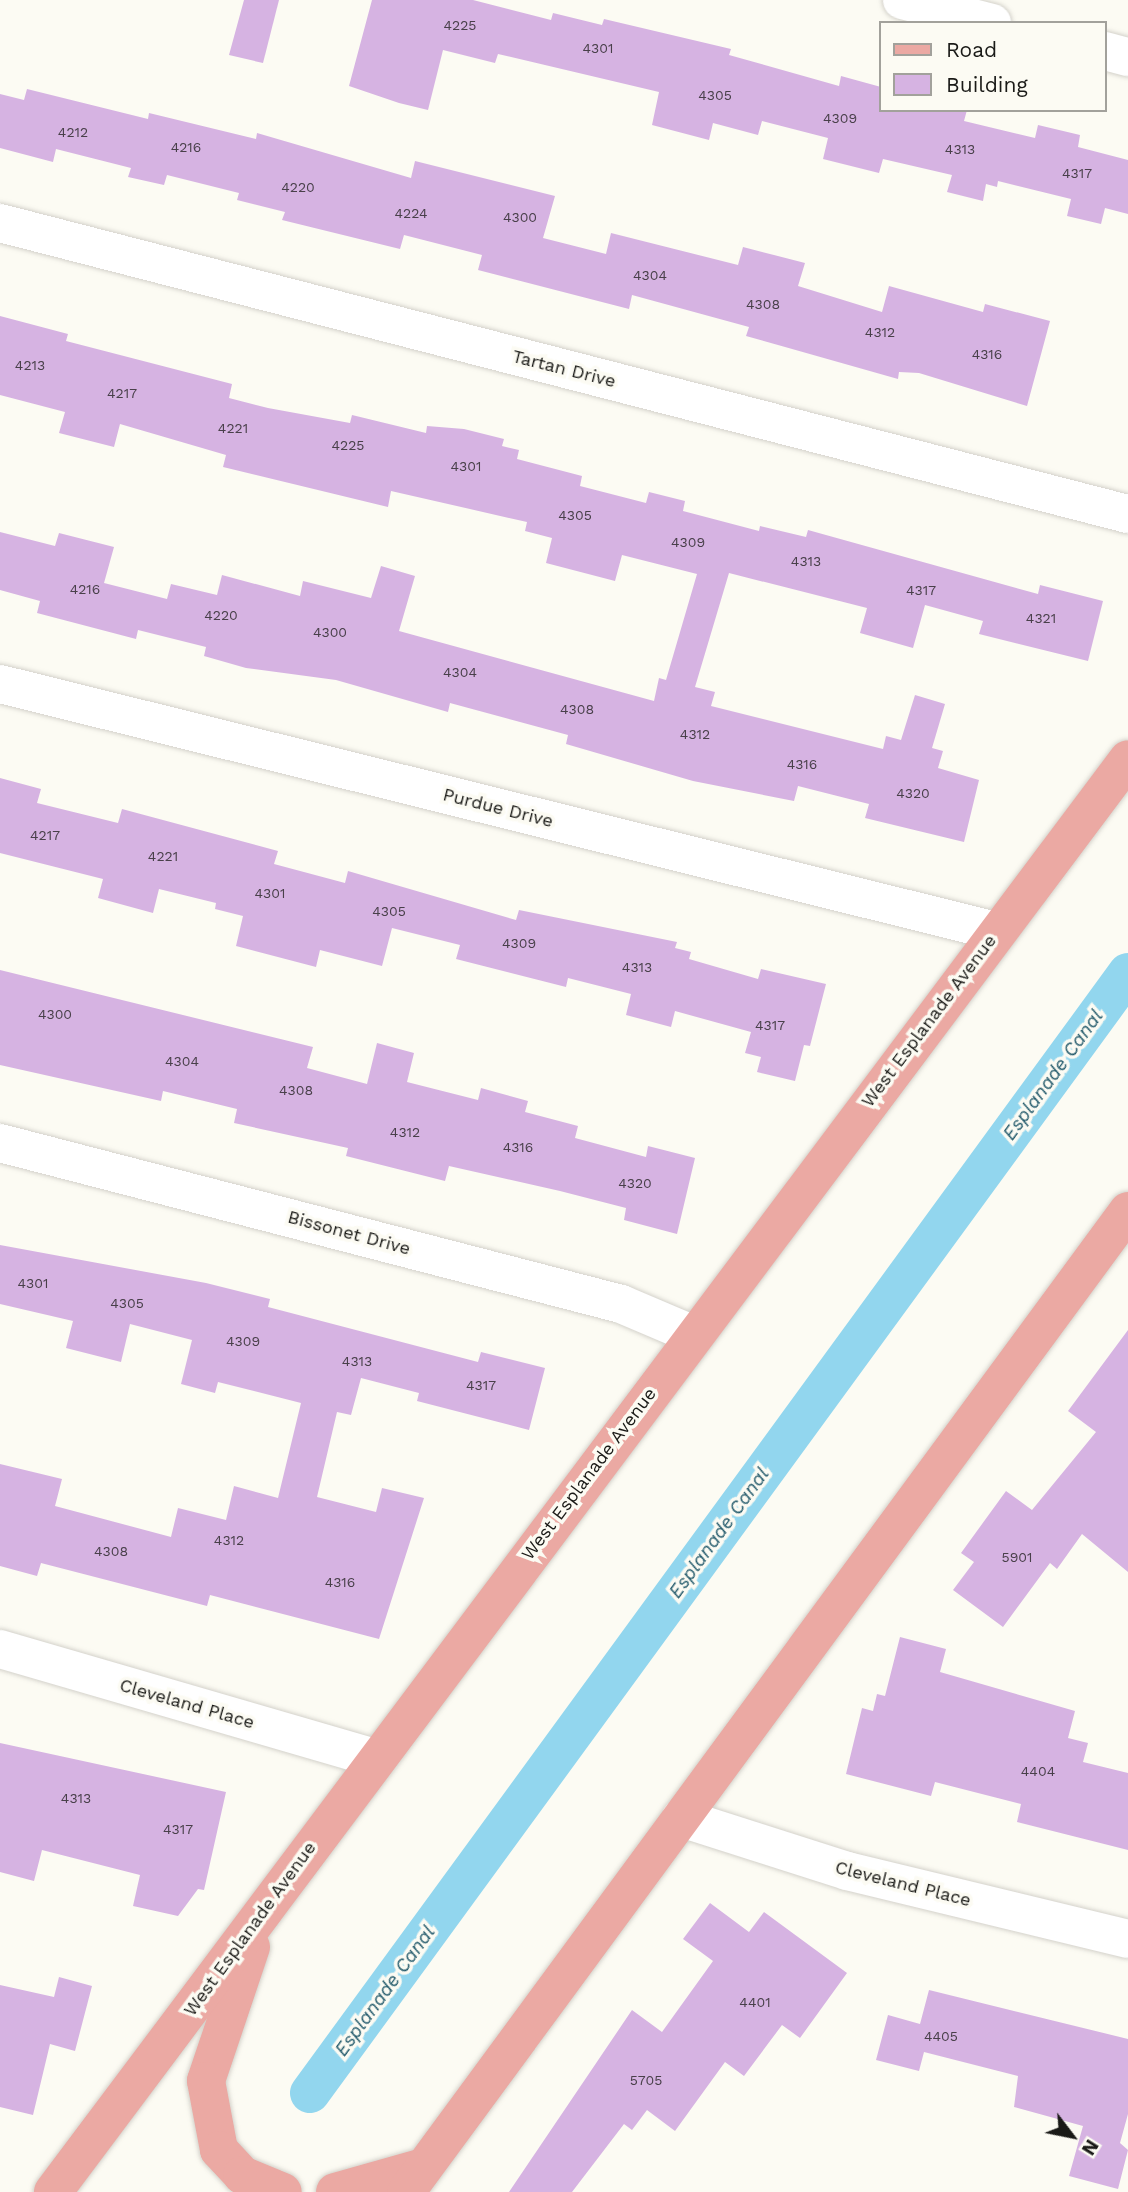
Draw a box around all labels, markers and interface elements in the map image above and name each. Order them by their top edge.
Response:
house number: 4225 [443,17,477,33]
legend [880,21,1107,112]
text: Road [946,37,997,62]
house number: 4301 [583,40,613,56]
text: Building [946,72,1028,97]
house number: 4305 [698,87,732,103]
house number: 4309 [823,110,857,126]
house number: 4212 [58,124,88,140]
house number: 4216 [171,139,201,155]
house number: 4313 [945,141,975,157]
house number: 4317 [1062,165,1092,181]
house number: 4220 [281,179,315,195]
house number: 4224 [394,205,428,221]
house number: 4300 [503,209,537,225]
house number: 4304 [633,267,667,283]
house number: 4308 [746,296,780,312]
house number: 4312 [865,324,895,340]
street label: Tartan Drive [510,346,618,392]
house number: 4316 [972,346,1002,362]
house number: 4213 [15,357,45,373]
house number: 4217 [107,385,137,401]
house number: 4221 [218,420,248,436]
house number: 4225 [331,437,365,453]
house number: 4301 [451,458,481,474]
house number: 4305 [558,507,592,523]
house number: 4309 [671,534,705,550]
house number: 4313 [791,553,821,569]
house number: 4216 [70,581,100,597]
house number: 4317 [906,582,936,598]
house number: 4220 [204,607,238,623]
house number: 4321 [1026,610,1056,626]
house number: 4300 [313,624,347,640]
house number: 4304 [443,664,477,680]
house number: 4308 [560,701,594,717]
house number: 4312 [680,726,710,742]
house number: 4316 [787,756,817,772]
street label: Purdue Drive [441,784,555,832]
house number: 4320 [896,785,930,801]
house number: 4217 [30,827,60,843]
house number: 4221 [148,848,178,864]
house number: 4301 [255,885,285,901]
house number: 4305 [372,903,406,919]
street label: West Esplanade Avenue [857,930,1001,1112]
house number: 4309 [502,935,536,951]
house number: 4313 [622,959,652,975]
water label: Esplanade Canal [998,1005,1108,1145]
house number: 4300 [38,1006,72,1022]
house number: 4317 [755,1017,785,1033]
house number: 4304 [165,1053,199,1069]
house number: 4308 [279,1082,313,1098]
house number: 4312 [390,1124,420,1140]
house number: 4316 [503,1139,533,1155]
house number: 4320 [618,1175,652,1191]
street label: Bissonet Drive [285,1206,413,1260]
house number: 4301 [18,1275,48,1291]
house number: 4305 [110,1295,144,1311]
house number: 4309 [226,1333,260,1349]
house number: 4313 [342,1353,372,1369]
house number: 4317 [466,1377,496,1393]
street label: West Esplanade Avenue [517,1383,661,1565]
water label: Esplanade Canal [664,1463,774,1603]
house number: 4312 [214,1532,244,1548]
house number: 4308 [94,1543,128,1559]
house number: 5901 [1002,1549,1032,1565]
house number: 4316 [325,1574,355,1590]
street label: Cleveland Place [117,1674,257,1734]
house number: 4404 [1021,1763,1055,1779]
house number: 4313 [61,1790,91,1806]
house number: 4317 [163,1821,193,1837]
street label: West Esplanade Avenue [179,1837,321,2021]
street label: Cleveland Place [833,1857,973,1911]
water label: Esplanade Canal [330,1921,440,2061]
house number: 4401 [739,1994,771,2010]
house number: 4405 [924,2028,958,2044]
house number: 5705 [630,2072,662,2088]
north arrow [1037,2101,1107,2171]
text: N [1077,2135,1104,2159]

